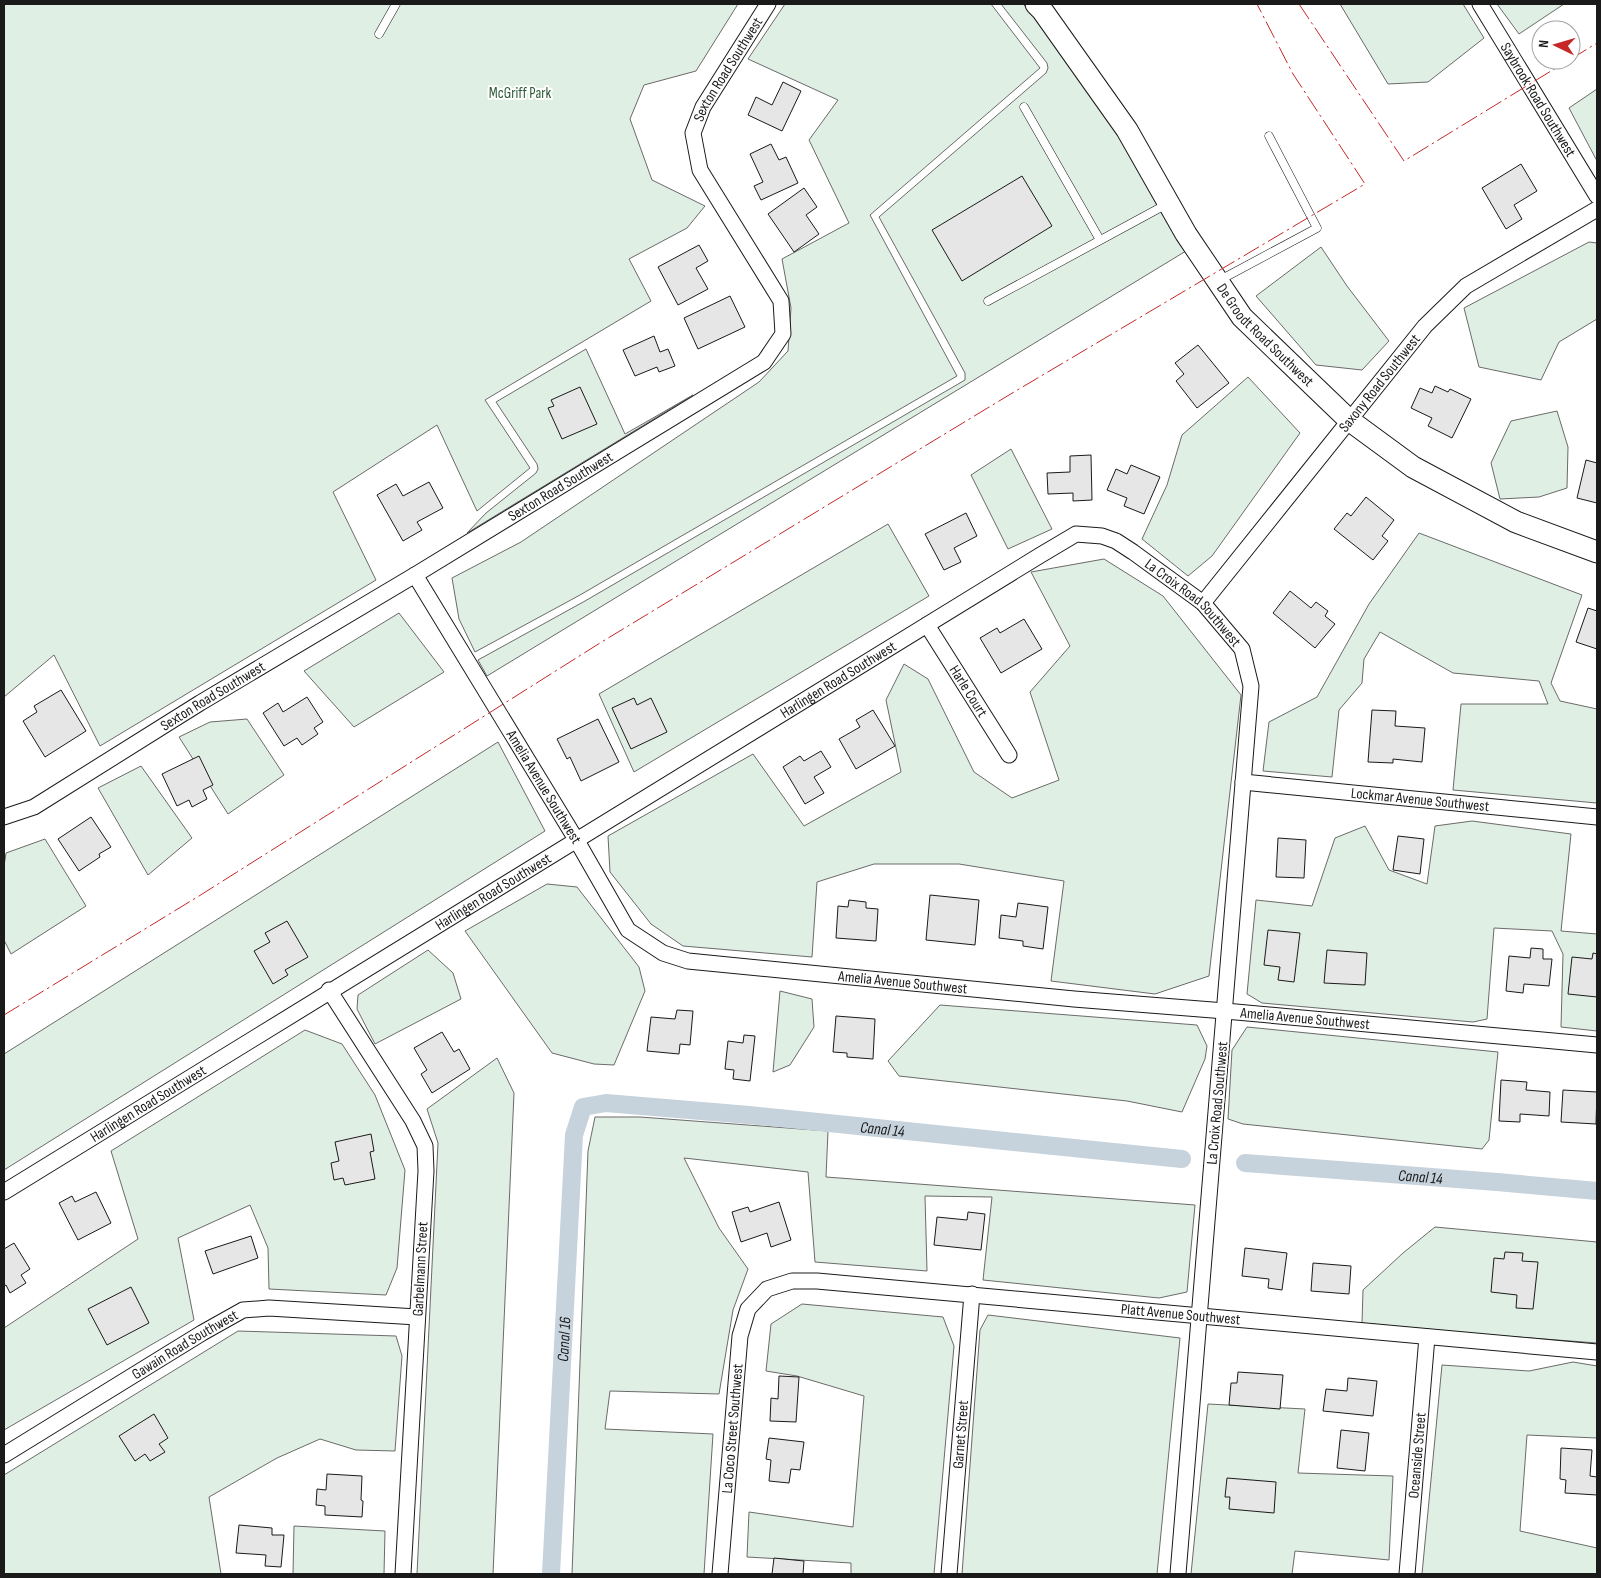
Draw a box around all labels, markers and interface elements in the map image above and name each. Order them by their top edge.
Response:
street label: Sexton Road Southwest [689,13,767,124]
north arrow [1531,20,1581,70]
street label: Saybrook Road Southwest [1496,39,1580,161]
text: N [1535,39,1552,48]
park label: McGriff Park [489,84,551,103]
street label: De Groodt Road Southwest [1212,280,1318,391]
street label: Saxony Road Southwest [1335,330,1425,436]
street label: Sexton Road Southwest [505,447,617,526]
street label: La Croix Road Southwest [1141,555,1245,651]
street label: Harlingen Road Southwest [777,637,900,723]
street label: Sexton Road Southwest [157,657,269,735]
street label: Harle Court [945,662,992,721]
street label: Amelia Avenue Southwest [501,726,586,848]
street label: Lockmar Avenue Southwest [1350,784,1491,816]
street label: Harlingen Road Southwest [432,849,555,935]
street label: Amelia Avenue Southwest [836,967,969,999]
street label: Amelia Avenue Southwest [1239,1003,1371,1034]
street label: La Croix Road Southwest [1203,1040,1232,1165]
street label: Harlingen Road Southwest [87,1061,210,1147]
water label: Canal 14 [859,1118,906,1142]
water label: Canal 14 [1397,1167,1444,1189]
street label: Garbelmann Street [409,1221,432,1317]
street label: Platt Avenue Southwest [1120,1300,1242,1330]
street label: Gawain Road Southwest [128,1306,242,1384]
water label: Canal 16 [554,1316,575,1362]
street label: La Coco Street Southwest [718,1363,748,1494]
street label: Garnet Street [949,1399,973,1469]
street label: Oceanside Street [1404,1411,1431,1499]

